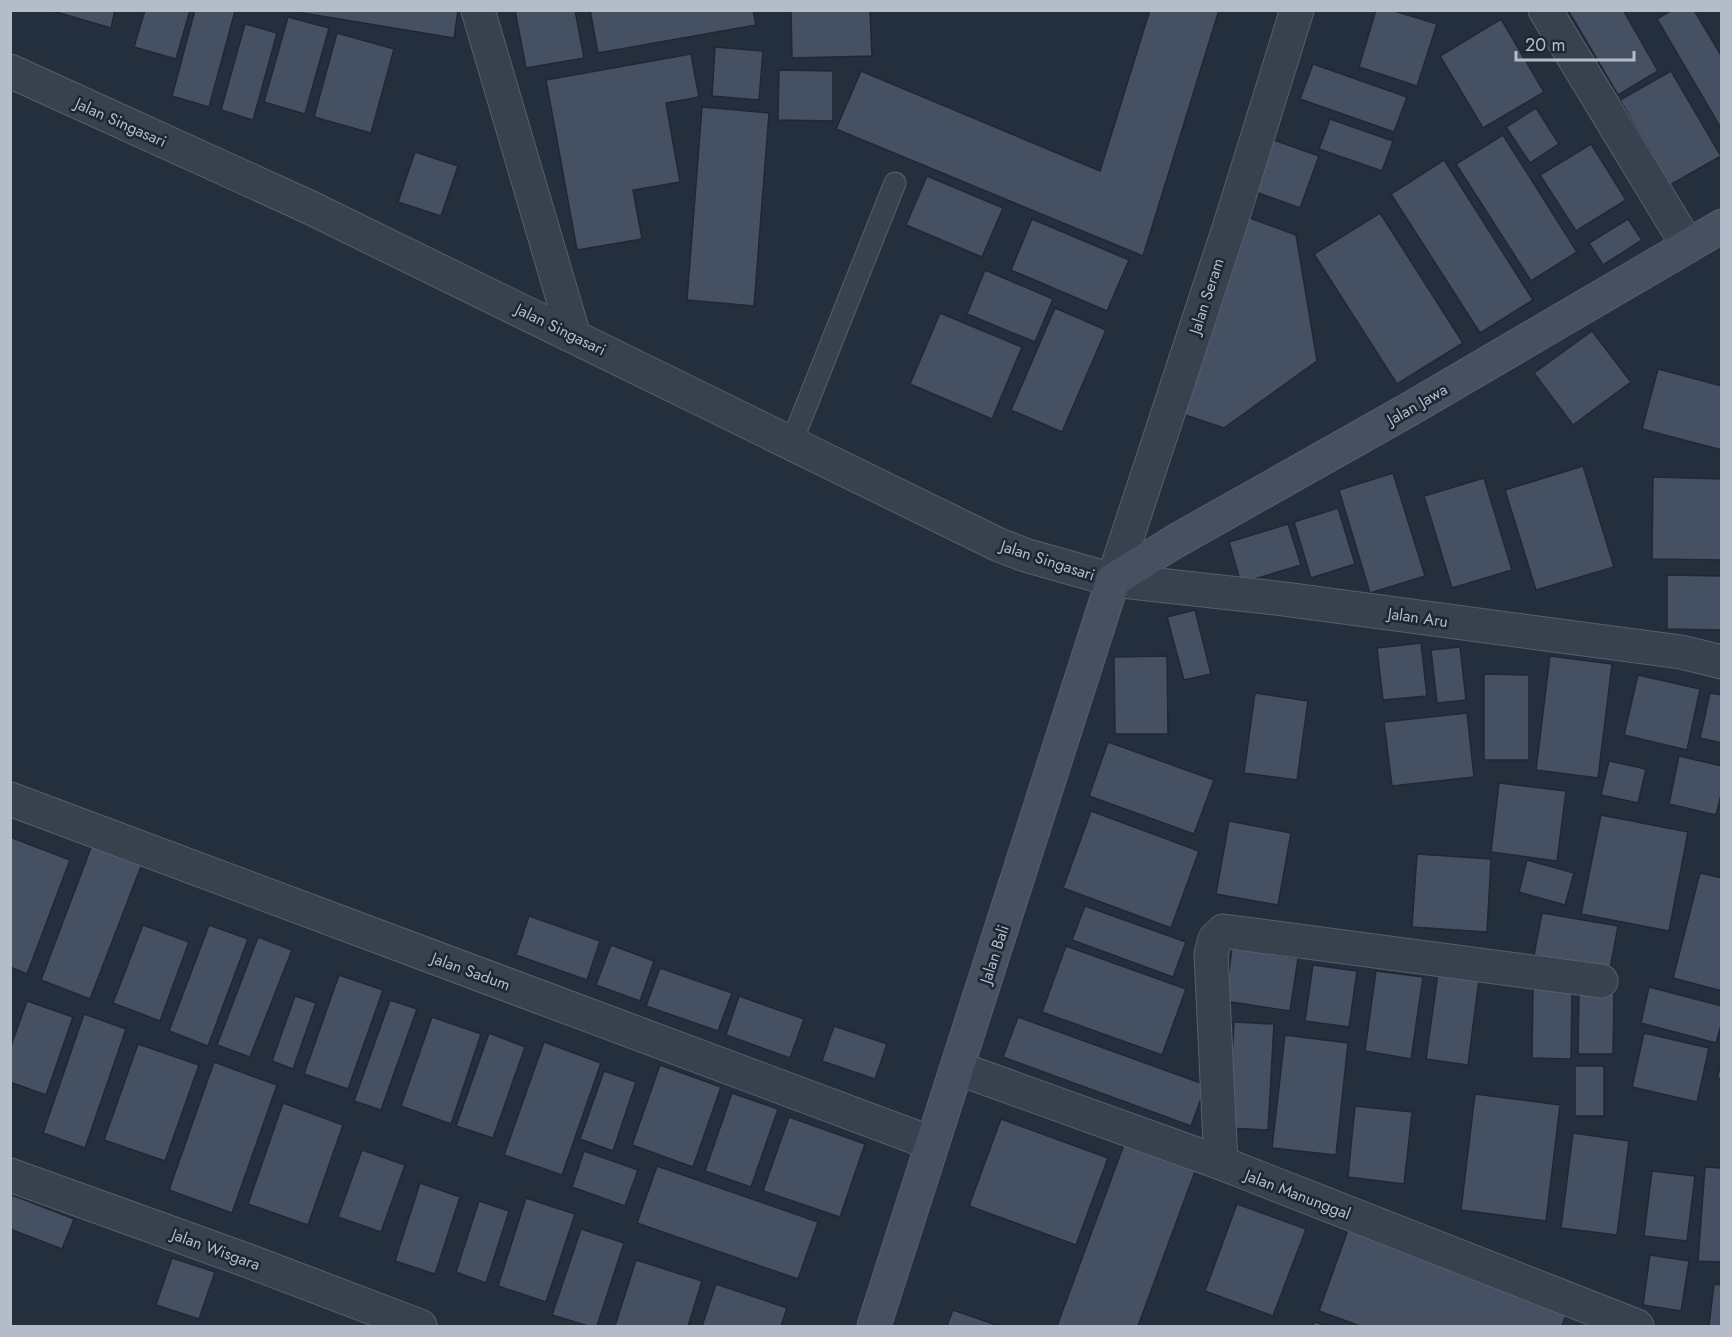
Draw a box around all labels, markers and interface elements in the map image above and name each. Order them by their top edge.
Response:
scale bar [1516,24,1634,62]
text: 20 m [1525,32,1565,58]
street label: Jalan Singasari [69,91,170,153]
street label: Jalan Seram [1183,255,1230,339]
street label: Jalan Singasari [510,297,610,361]
street label: Jalan Jawa [1381,378,1452,432]
street label: Jalan Singasari [996,534,1098,587]
street label: Jalan Aru [1384,602,1450,633]
street label: Jalan Bali [974,922,1015,988]
street label: Jalan Sadum [426,946,514,996]
street label: Jalan Manunggal [1240,1163,1354,1225]
street label: Jalan Wisgara [167,1222,263,1276]

